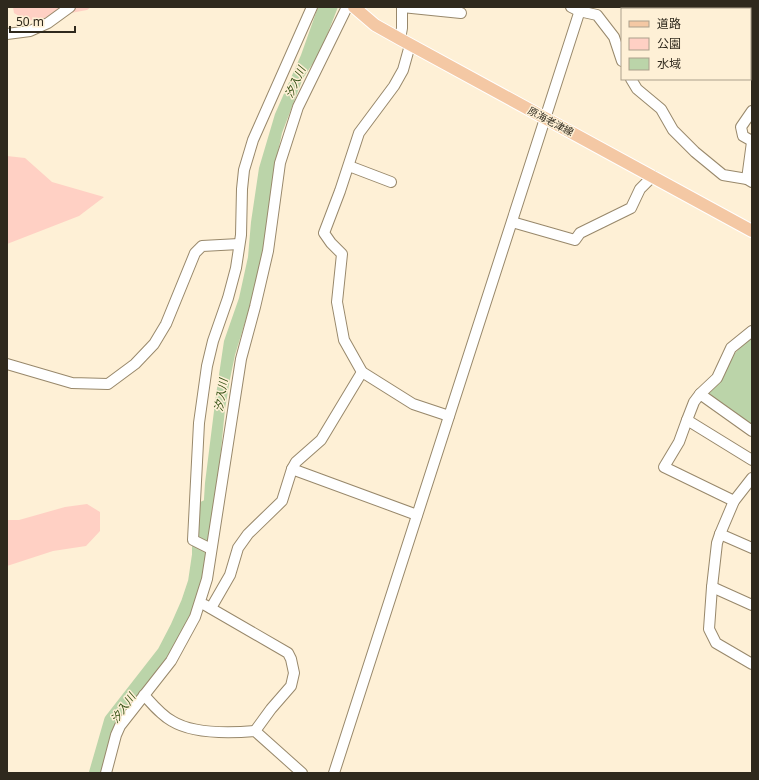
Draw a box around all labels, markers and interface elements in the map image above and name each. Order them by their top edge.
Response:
scale bar [10,8,75,34]
legend [621,8,751,80]
text: 50 m [16,13,44,30]
text: 道路 [657,15,681,32]
text: 公園 [657,35,681,52]
text: 水域 [657,55,681,72]
water label: 汐入川 [281,63,309,100]
street label: 原海老津線 [526,103,576,139]
water label: 汐入川 [211,376,231,412]
water label: 汐入川 [107,689,139,726]

